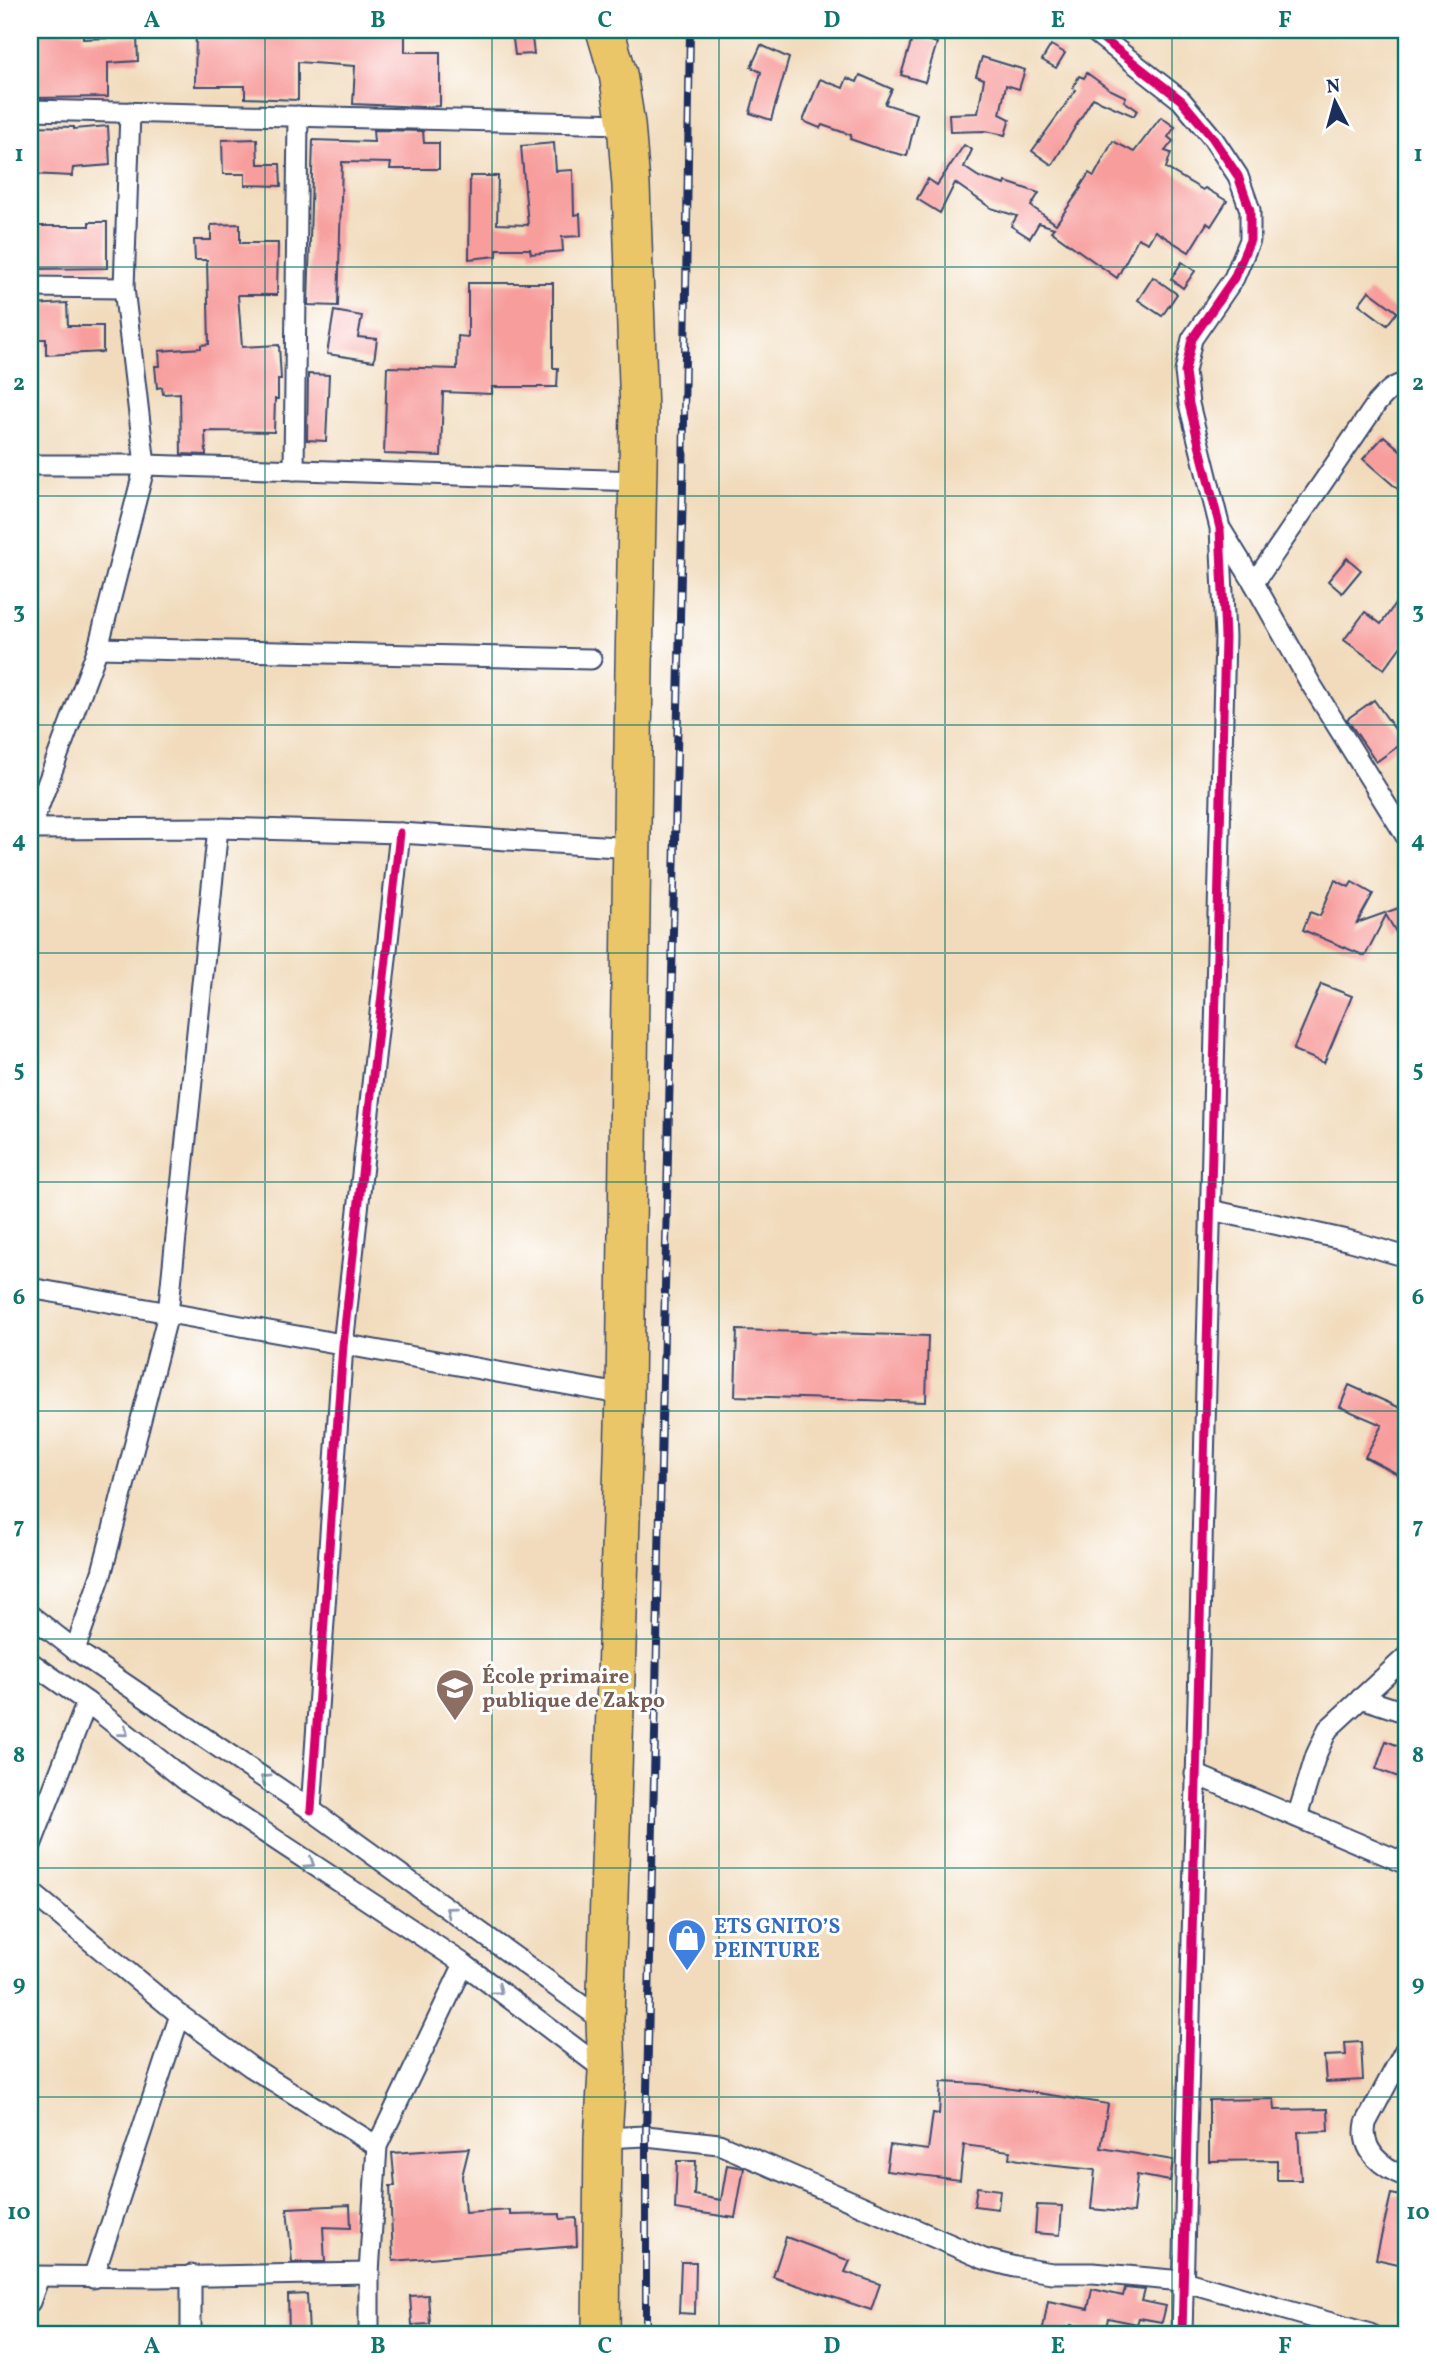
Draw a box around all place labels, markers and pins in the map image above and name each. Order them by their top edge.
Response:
place label: École primaire publique de Zakpo [482,1663,665,1716]
school or university icon: École primaire publique de Zakpo [434,1667,476,1722]
place label: ETS GNITO’S PEINTURE [714,1913,840,1966]
shop icon: ETS GNITO’S PEINTURE [666,1917,708,1972]

